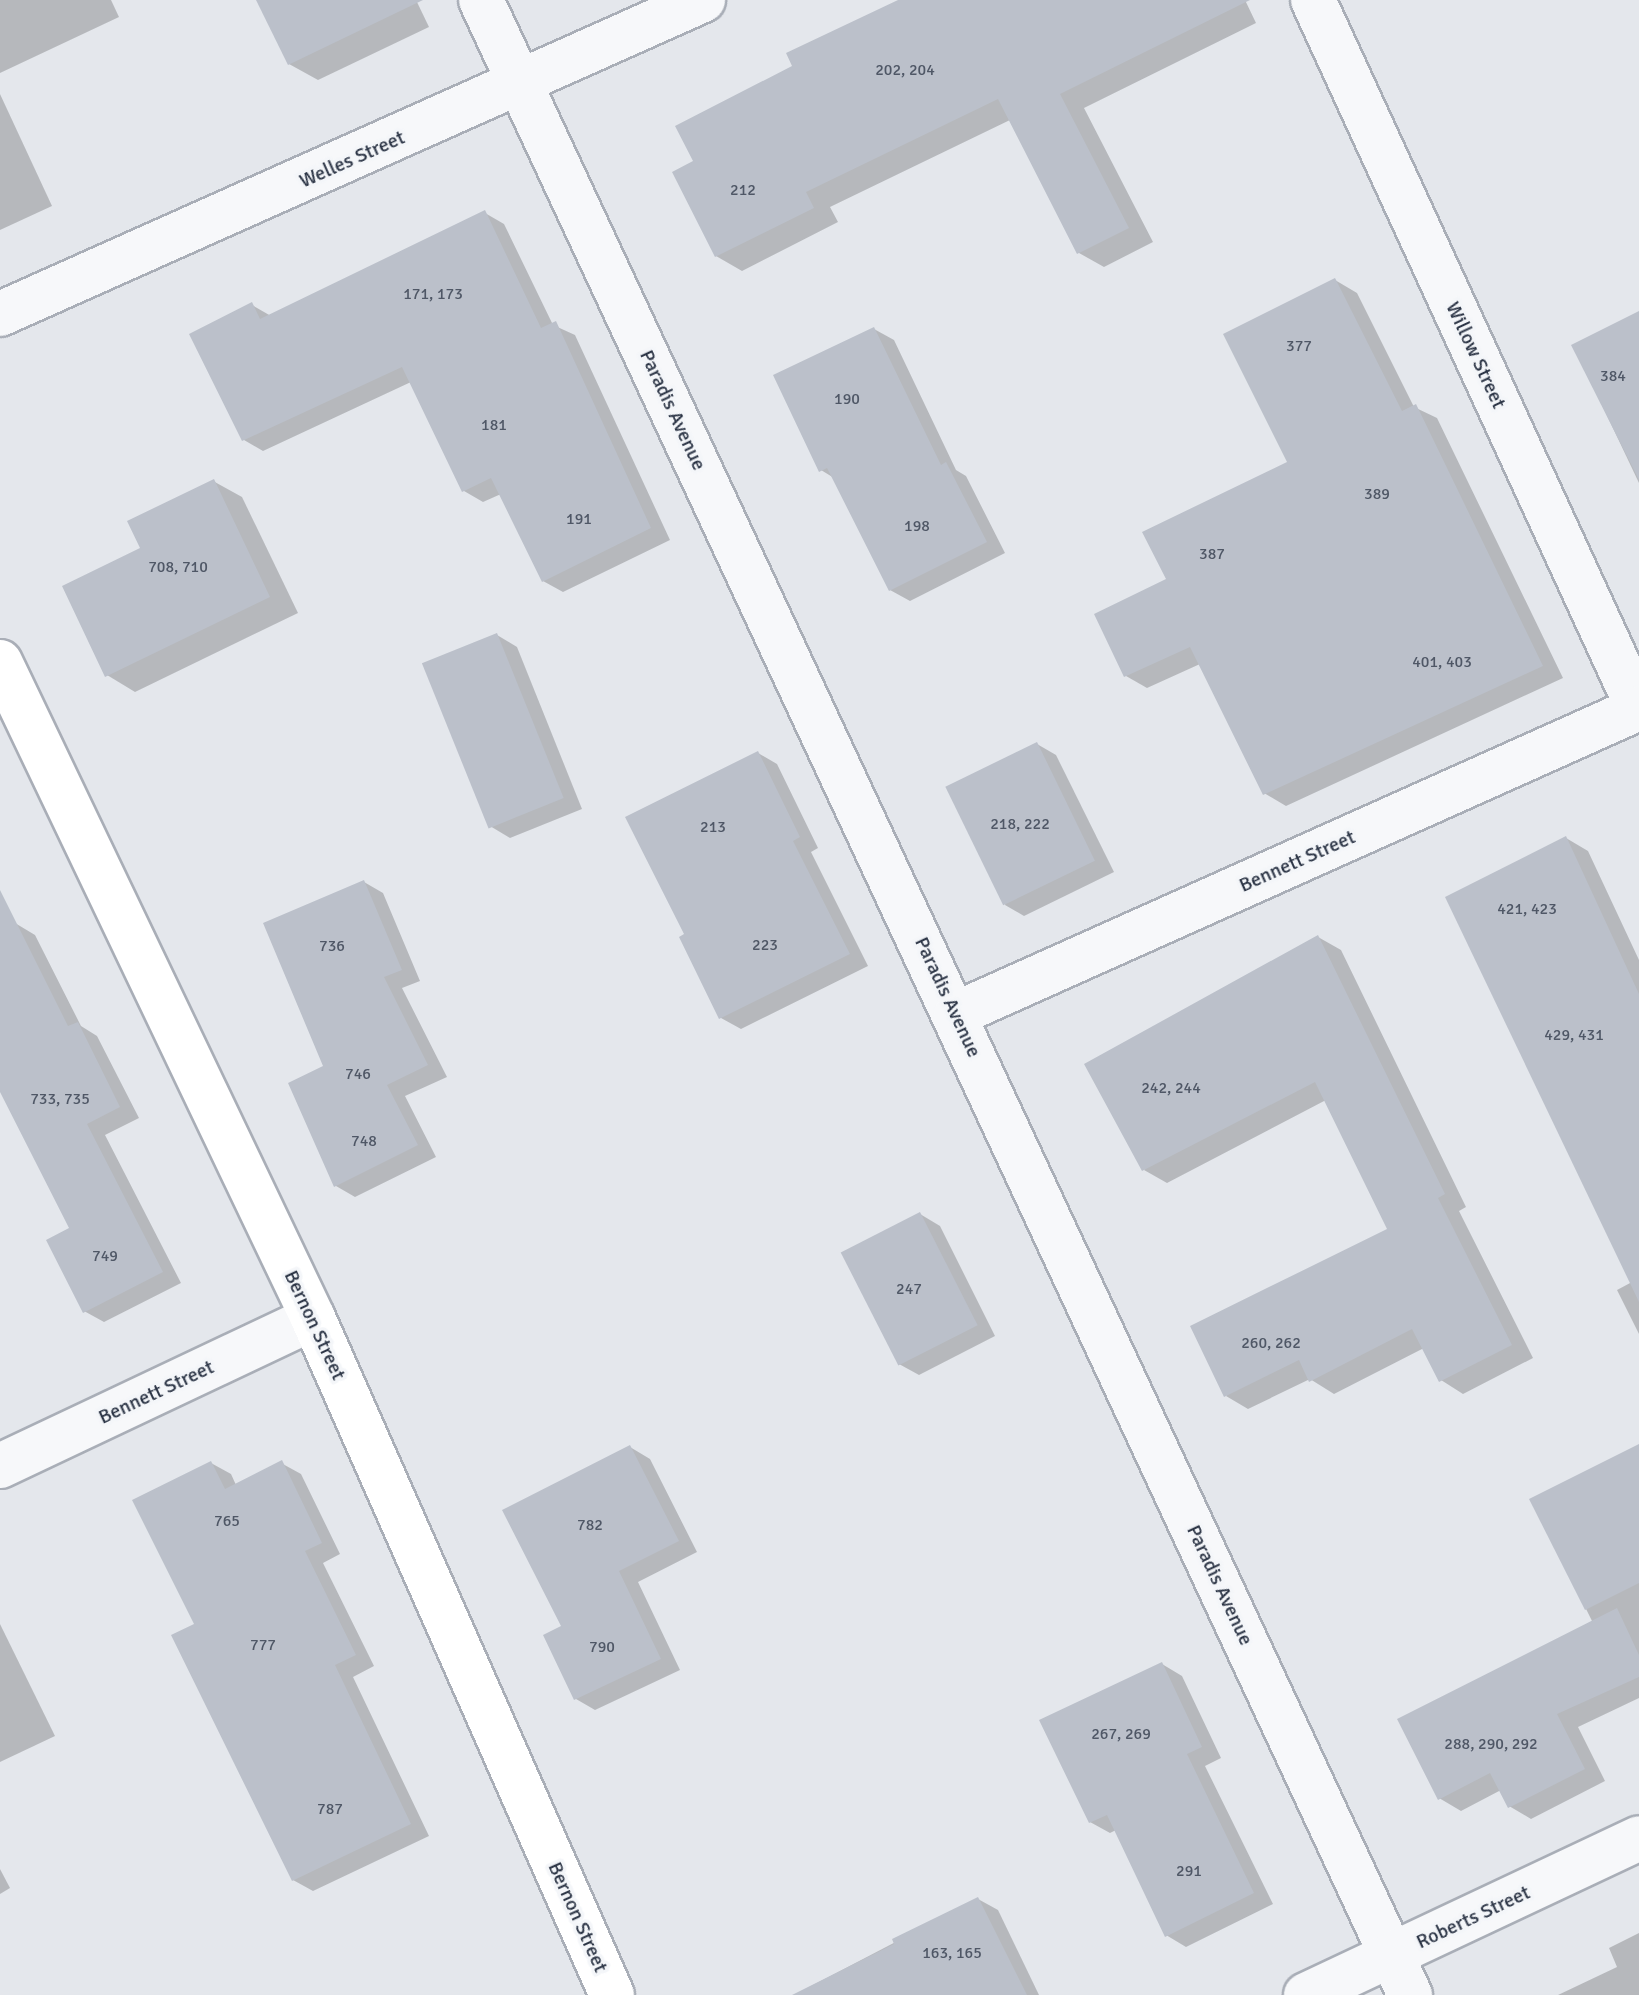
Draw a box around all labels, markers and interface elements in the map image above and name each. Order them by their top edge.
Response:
house number: 202, 204 [875,60,935,80]
street label: Welles Street [296,125,408,193]
house number: 212 [730,180,756,200]
house number: 171, 173 [403,284,463,304]
street label: Willow Street [1441,298,1511,412]
house number: 377 [1286,336,1312,356]
street label: Paradis Avenue [635,346,711,474]
house number: 384 [1600,366,1626,386]
house number: 190 [834,389,860,409]
house number: 181 [481,415,507,435]
house number: 389 [1364,484,1390,504]
house number: 191 [566,509,592,529]
house number: 198 [904,516,930,536]
house number: 387 [1199,544,1225,564]
house number: 708, 710 [148,557,208,577]
house number: 401, 403 [1412,652,1472,672]
house number: 218, 222 [990,814,1050,834]
house number: 213 [700,817,726,837]
street label: Bennett Street [1235,825,1359,897]
house number: 421, 423 [1497,899,1557,919]
street label: Paradis Avenue [910,933,986,1061]
house number: 223 [752,935,778,955]
house number: 736 [319,936,345,956]
house number: 429, 431 [1544,1025,1604,1045]
house number: 746 [345,1064,371,1084]
house number: 242, 244 [1141,1078,1201,1098]
house number: 733, 735 [30,1089,90,1109]
house number: 748 [351,1131,377,1151]
house number: 749 [92,1246,118,1266]
street label: Bernon Street [279,1266,351,1384]
house number: 247 [896,1279,922,1299]
house number: 260, 262 [1241,1333,1301,1353]
street label: Bennett Street [95,1355,217,1429]
house number: 765 [214,1511,240,1531]
house number: 782 [577,1515,603,1535]
street label: Paradis Avenue [1182,1521,1258,1649]
house number: 777 [250,1635,276,1655]
house number: 790 [589,1637,615,1657]
house number: 267, 269 [1091,1724,1151,1744]
house number: 288, 290, 292 [1444,1734,1538,1754]
house number: 787 [317,1799,343,1819]
street label: Bernon Street [543,1858,613,1976]
house number: 291 [1176,1861,1202,1881]
street label: Roberts Street [1412,1880,1534,1954]
house number: 163, 165 [922,1943,982,1963]

